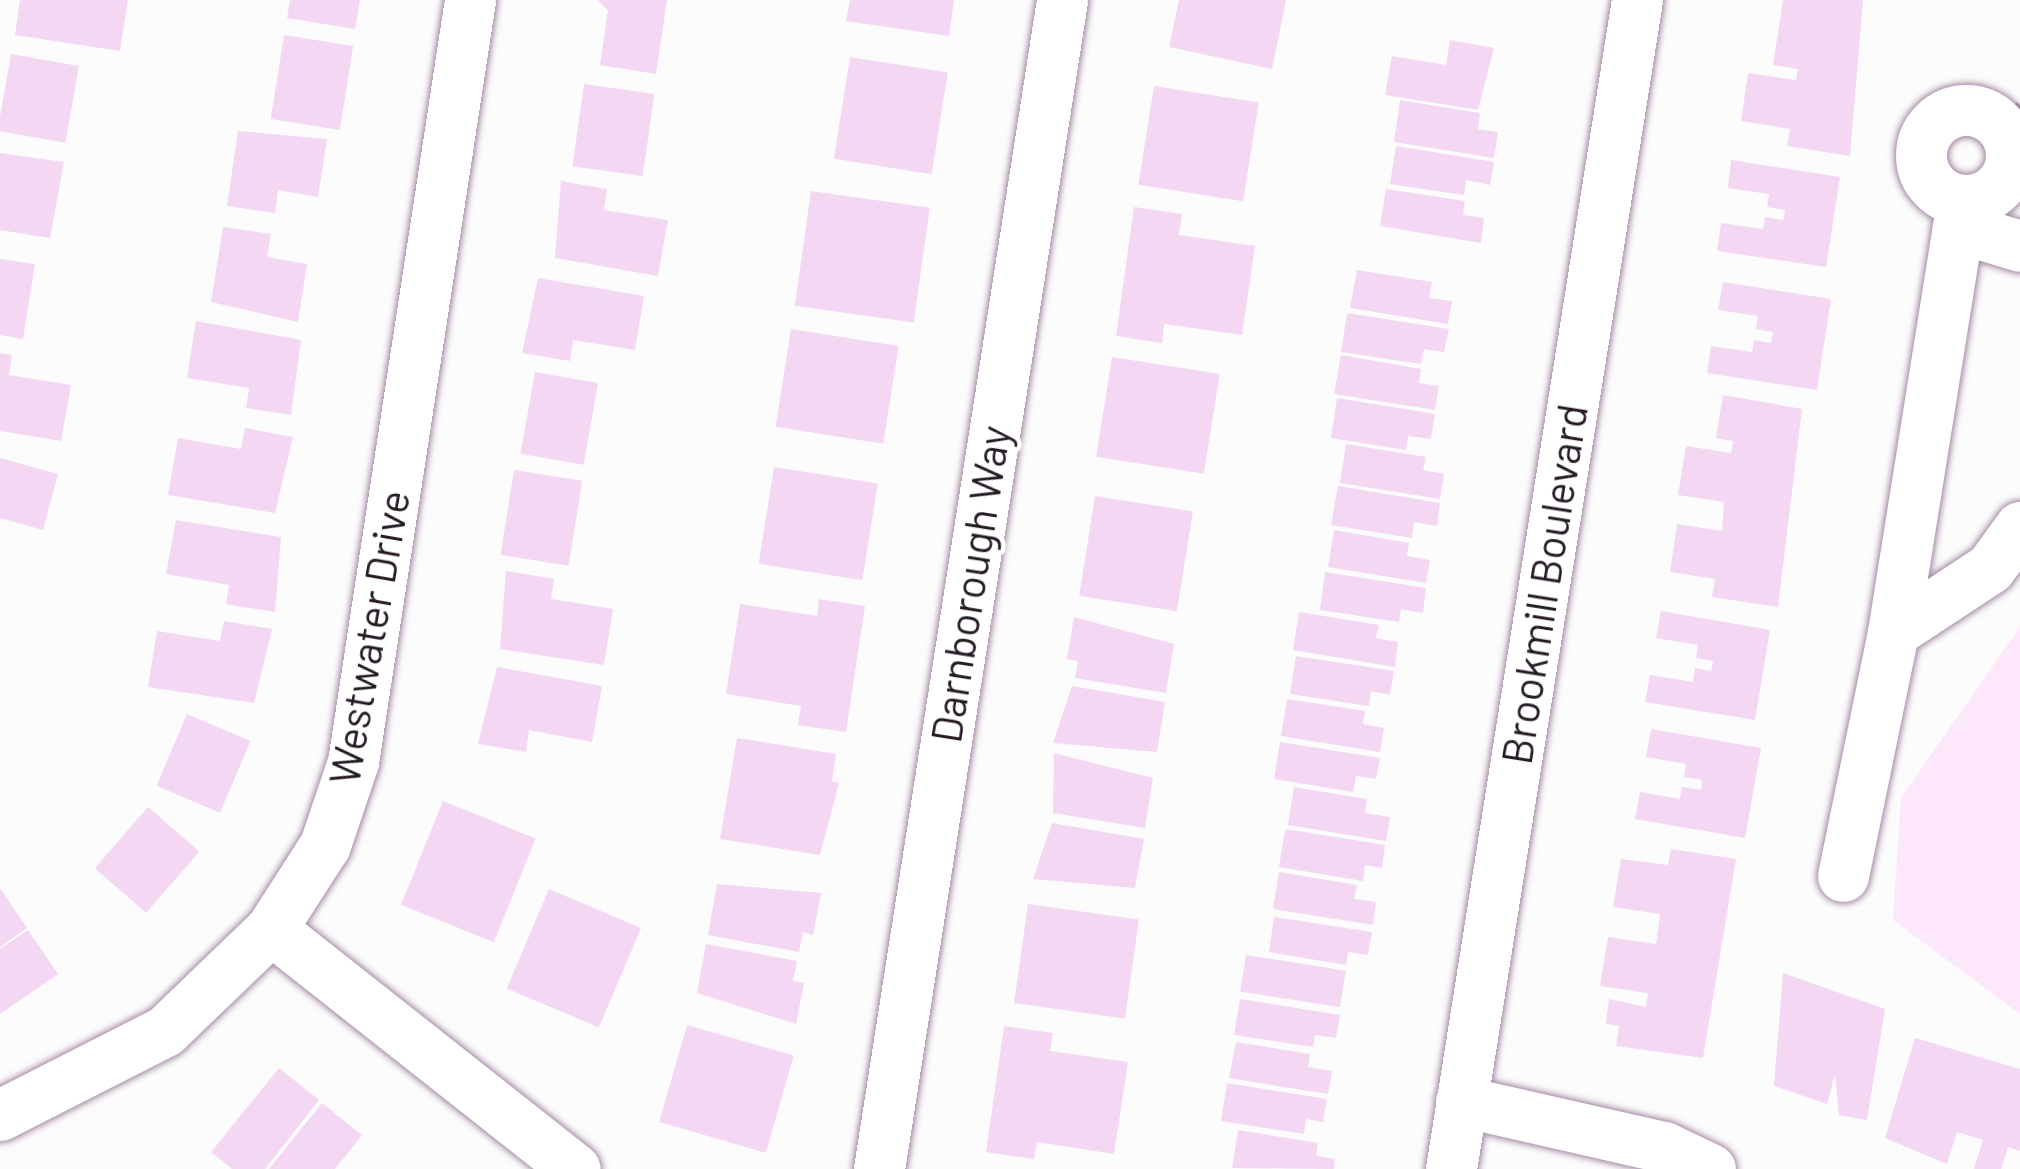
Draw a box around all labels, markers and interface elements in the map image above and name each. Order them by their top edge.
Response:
street label: Brookmill Boulevard [1490,400,1596,768]
street label: Darnborough Way [919,422,1019,746]
street label: Westwater Drive [317,486,419,788]

